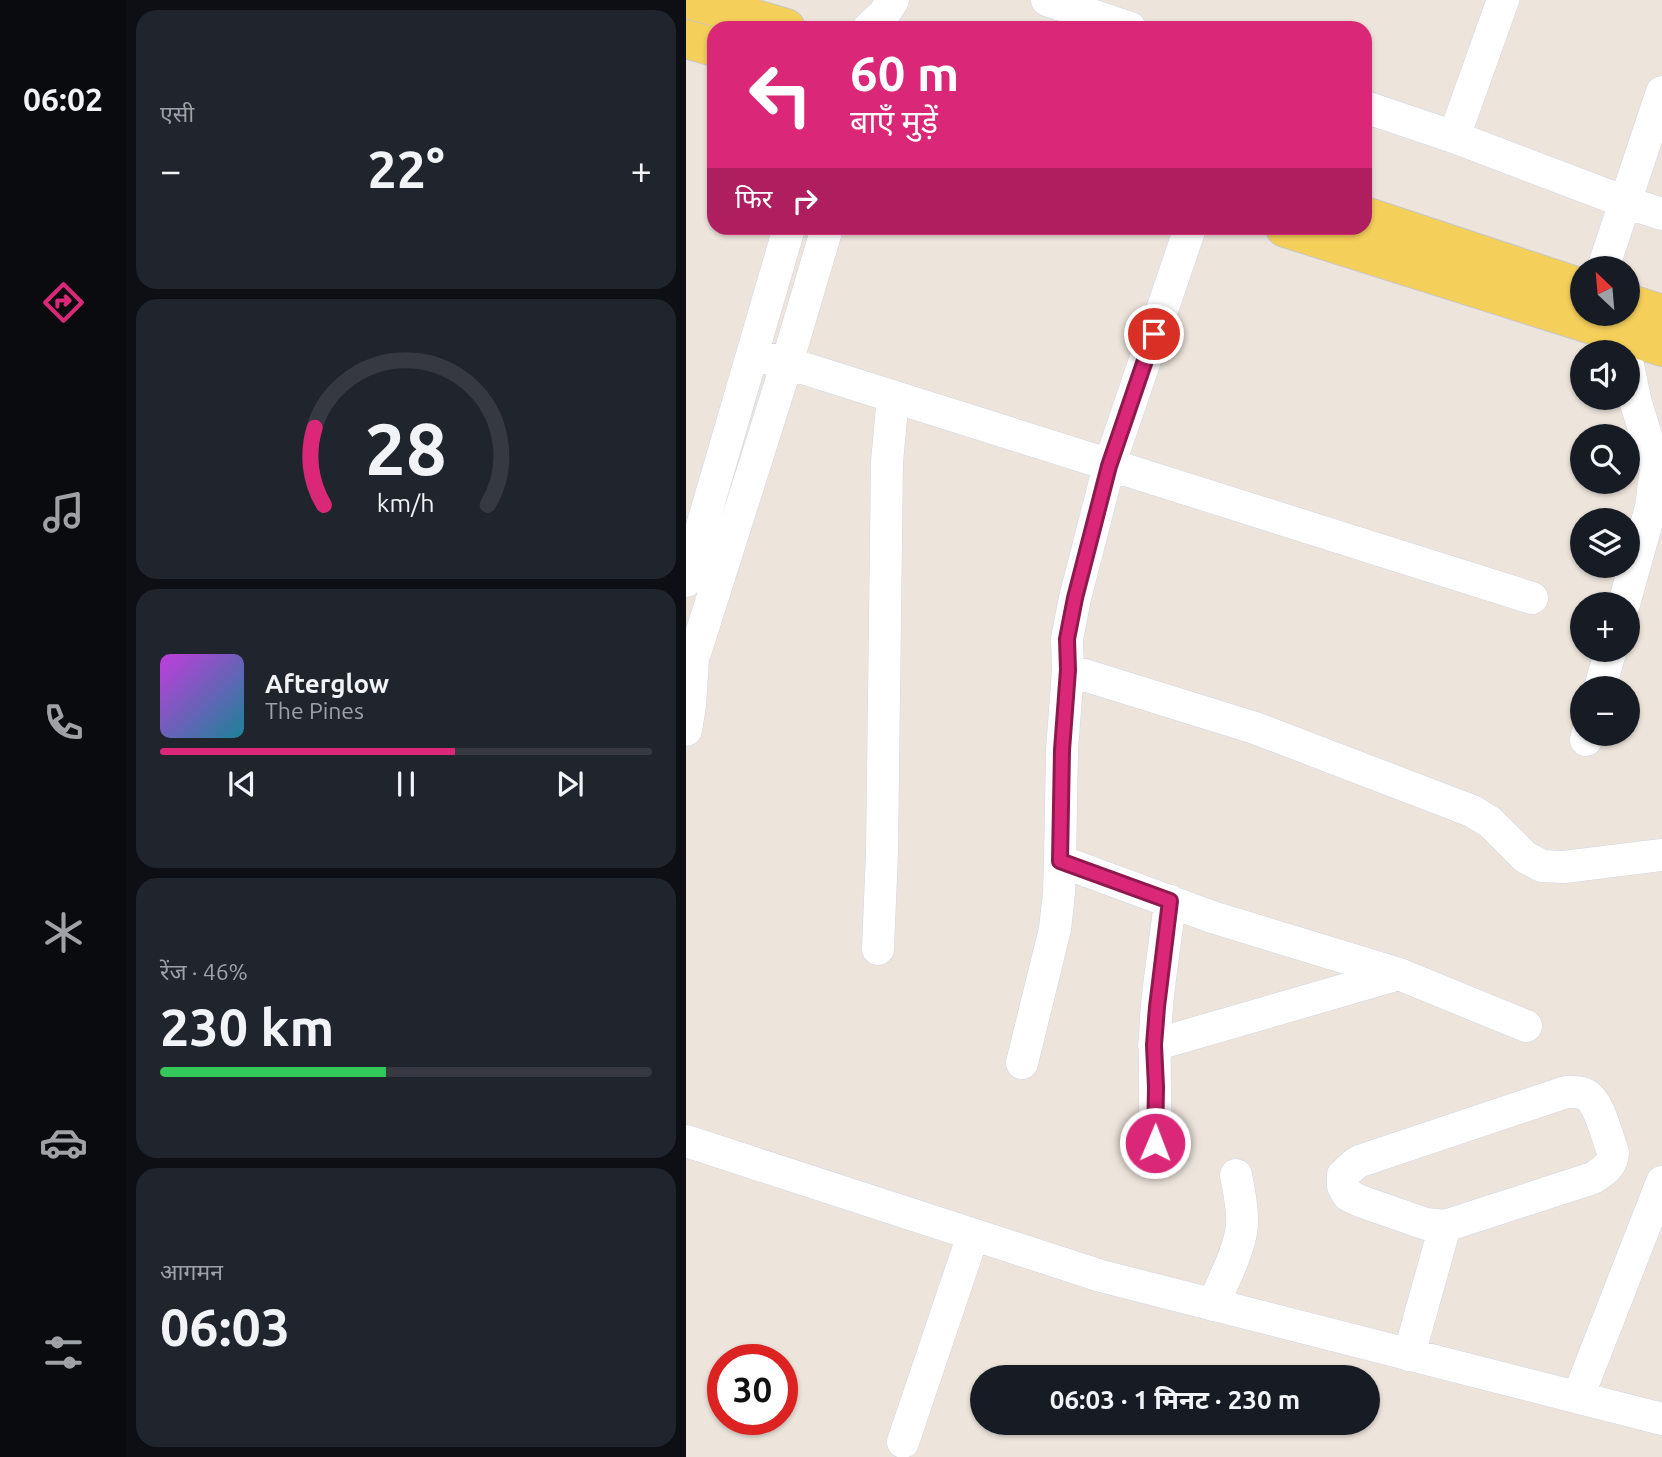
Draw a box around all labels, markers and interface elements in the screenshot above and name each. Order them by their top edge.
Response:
text: 60 m [850,45,959,100]
icon: left [735,49,826,140]
text: 06:02 [23,81,103,117]
text: एसी [160,101,194,126]
text: बाएँ मुड़ें [850,103,938,139]
text: 22° [367,140,445,198]
text: − [160,149,181,191]
text: + [631,149,652,191]
icon: right [786,182,824,220]
text: फिर [735,184,772,213]
north arrow [1570,256,1640,326]
map controls [1570,256,1640,746]
icon: directions [39,278,88,327]
pin [1124,304,1184,364]
icon: arrive [1135,315,1173,353]
button: sound [1570,340,1640,410]
text: 28 [365,408,447,490]
button: search [1570,424,1640,494]
icon: music [39,488,88,537]
text: km/h [377,489,435,517]
button: layers [1570,508,1640,578]
button: + [1570,592,1640,662]
text: Afterglow [265,669,389,698]
button: − [1570,676,1640,746]
icon: phone [39,698,88,747]
text: The Pines [265,698,364,723]
icon: previous [223,765,261,803]
icon: pause [387,765,425,803]
icon: next [551,765,589,803]
icon: climate [39,908,88,957]
text: रेंज · 46% [160,959,248,984]
text: 230 km [160,998,334,1056]
position arrow [1118,1106,1192,1180]
icon: car [39,1118,88,1167]
text: आगमन [160,1259,223,1284]
text: 06:03 [160,1298,290,1356]
icon: filters [39,1328,88,1377]
speed limit sign: 30 [707,1344,798,1435]
text: 06:03 · 1 मिनट · 230 m [1050,1385,1300,1414]

